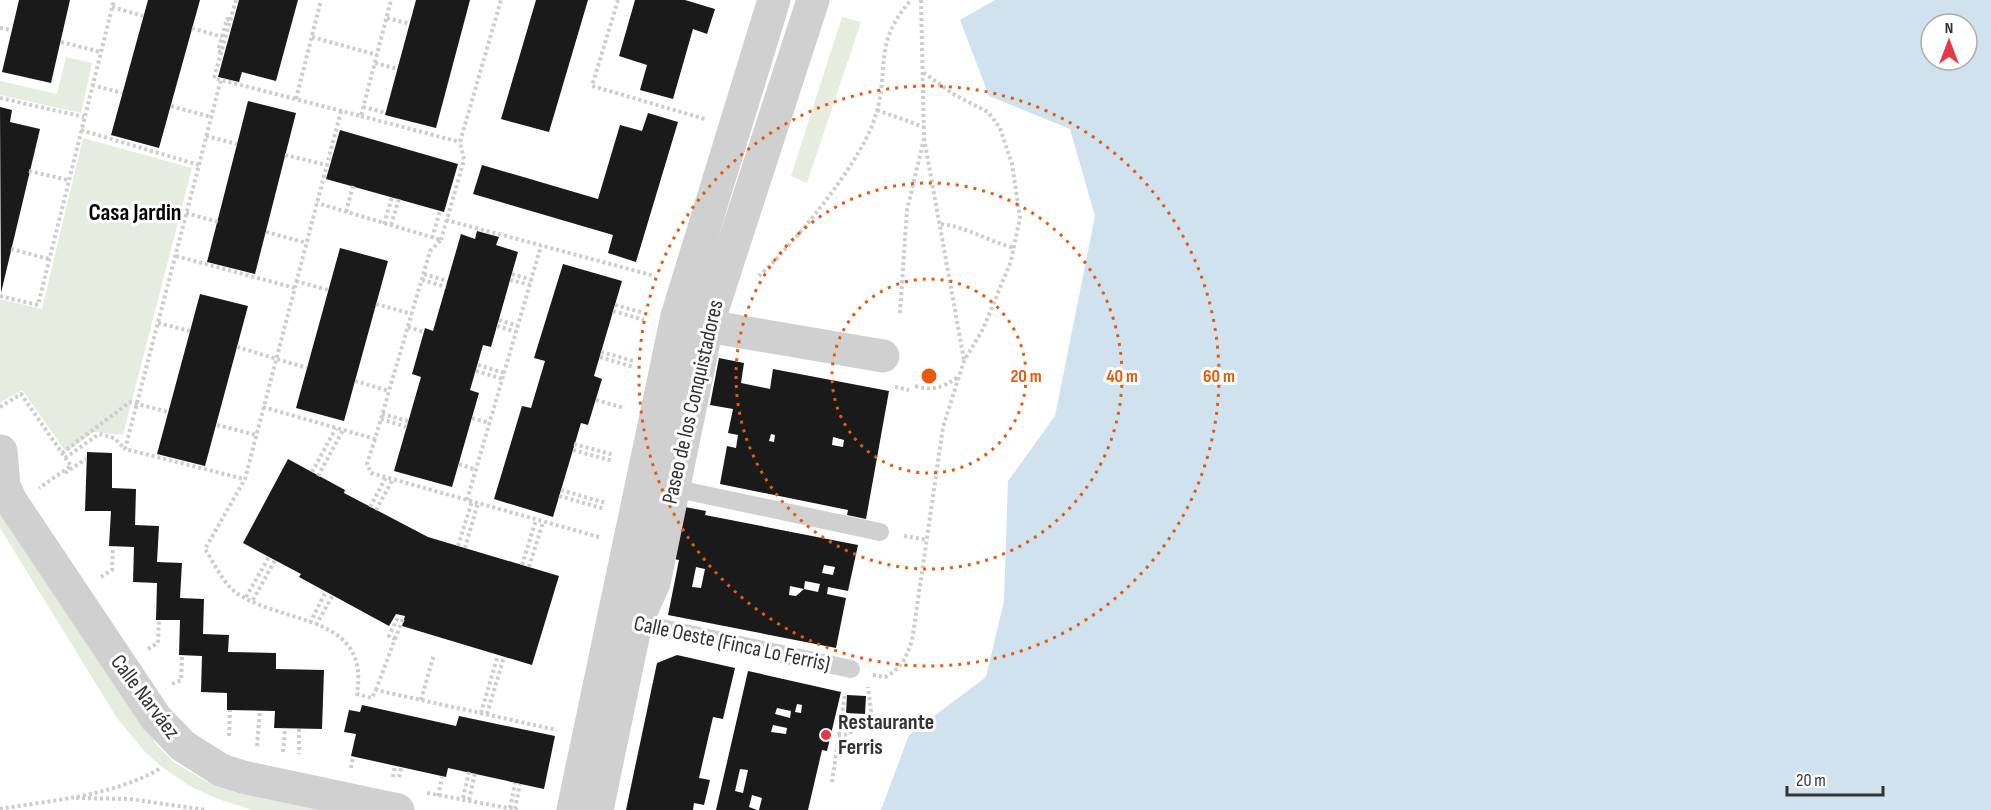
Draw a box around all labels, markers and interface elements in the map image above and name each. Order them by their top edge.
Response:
north arrow [1919,12,1979,72]
text: N [1945,19,1953,38]
district label: Casa Jardin [88,198,182,227]
street label: Paseo de los Conquistadores [656,297,730,507]
centre of rings [919,366,939,386]
text: 20 m [1010,366,1042,387]
text: 40 m [1106,366,1138,387]
text: 60 m [1203,366,1235,387]
street label: Calle Oeste (Finca Lo Ferris) [631,610,833,678]
street label: Calle Narváez [104,649,186,745]
place label: Restaurante Ferris [838,709,934,761]
marker: Restaurante Ferris [819,728,833,742]
scale bar [1787,759,1883,797]
text: 20 m [1796,770,1826,791]

